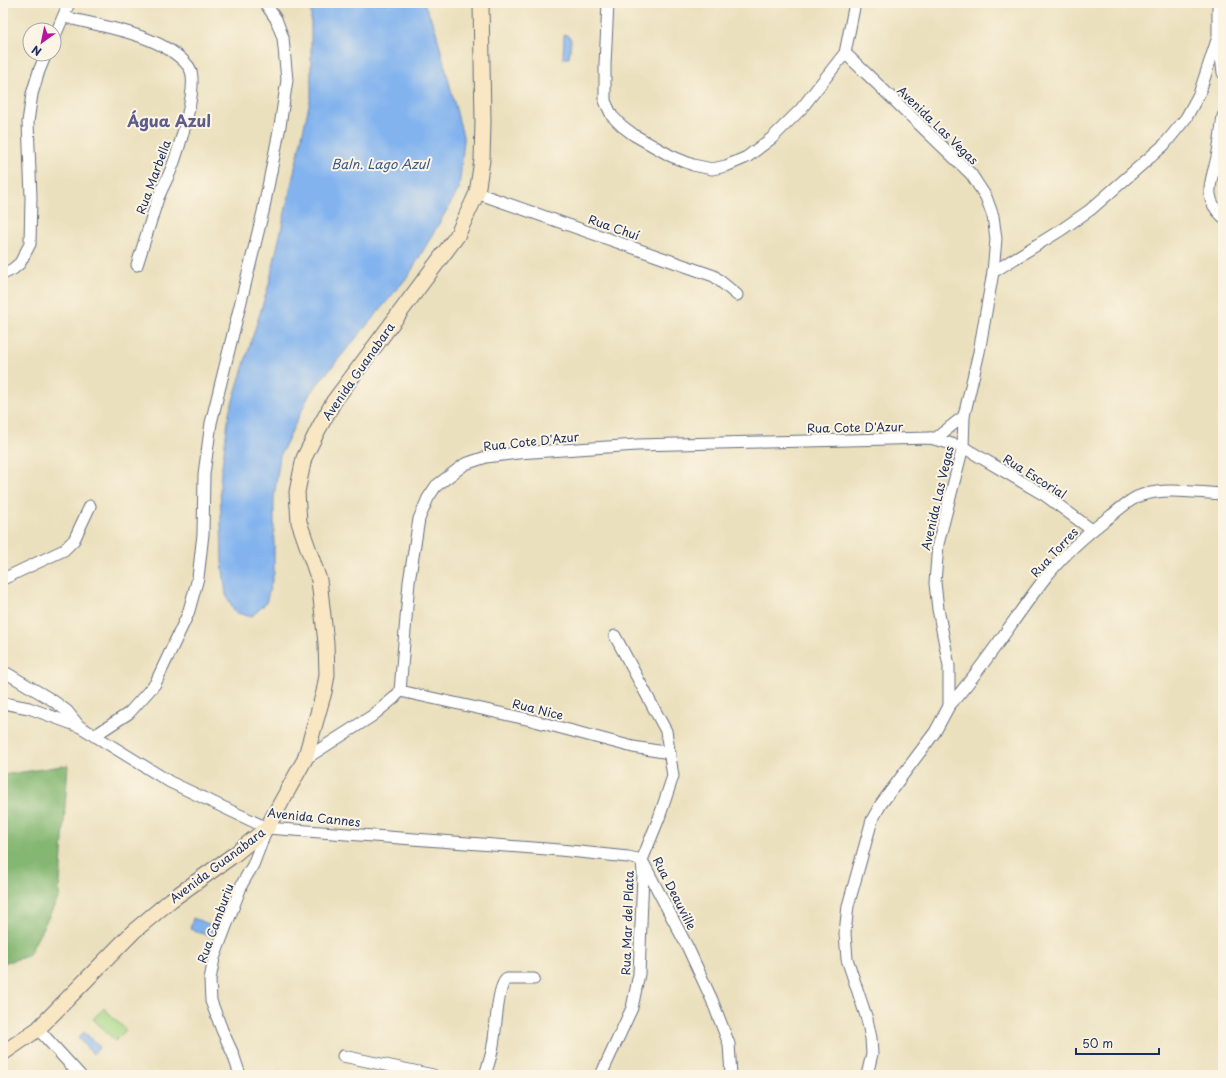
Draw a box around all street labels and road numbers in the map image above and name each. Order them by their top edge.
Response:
street label: Avenida Las Vegas [893,81,983,169]
street label: Rua Marbella [131,137,175,217]
street label: Rua Chuí [586,210,642,244]
street label: Avenida Guanabara [318,318,399,423]
street label: Rua Cote D'Azur [807,417,904,437]
street label: Rua Cote D'Azur [482,427,580,455]
street label: Avenida Las Vegas [916,443,958,552]
street label: Rua Escorial [1000,449,1070,503]
street label: Rua Torres [1026,523,1082,581]
street label: Rua Nice [511,694,565,724]
street label: Avenida Cannes [267,803,362,831]
street label: Avenida Guanabara [165,823,269,907]
street label: Rua Deauville [649,853,701,933]
street label: Rua Mar del Plata [616,870,638,976]
street label: Rua Camburiu [192,881,238,965]

